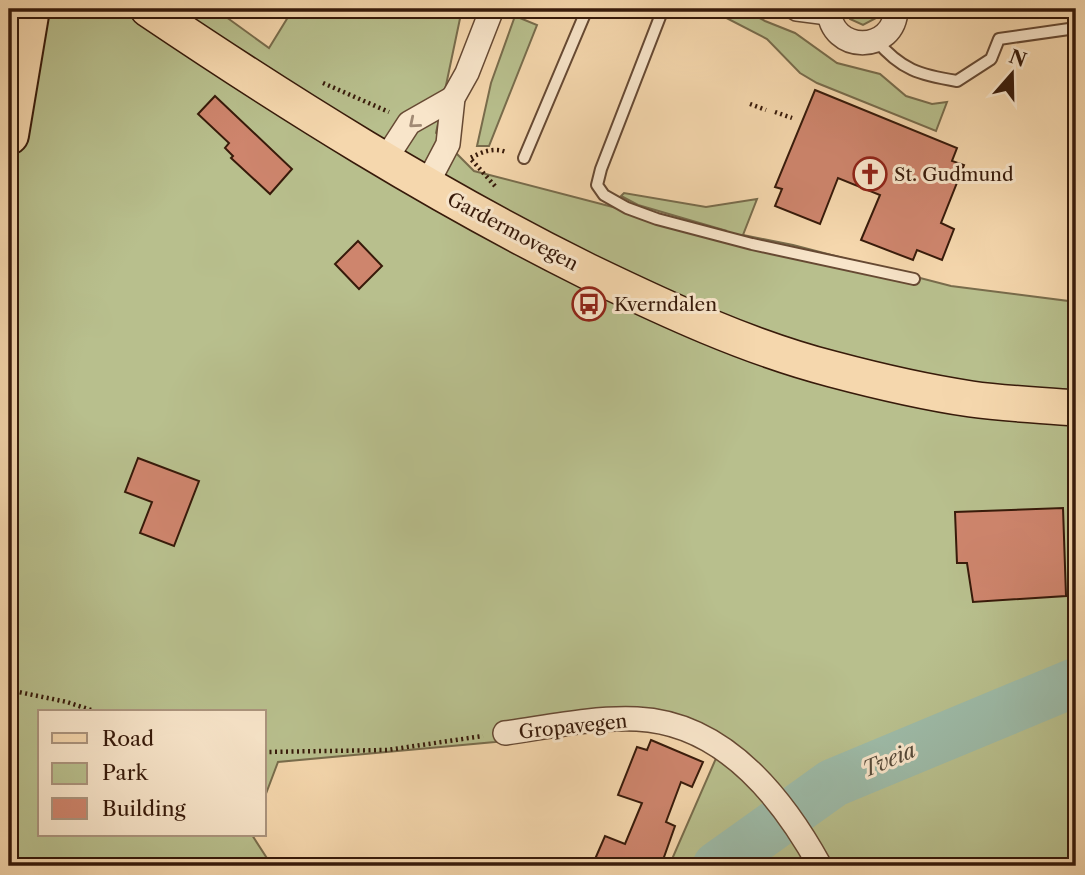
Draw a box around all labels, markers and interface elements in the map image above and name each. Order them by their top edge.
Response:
north arrow [976,38,1046,108]
text: N [1006,45,1029,72]
one-way arrow [409,115,421,128]
church icon: St. Gudmund [851,155,889,193]
place label: St. Gudmund [894,163,1014,186]
street label: Gardermovegen [443,187,582,276]
bus stop icon: Kverndalen [570,285,608,323]
place label: Kverndalen [614,293,717,316]
street label: Gropavegen [518,709,628,744]
legend [38,710,266,836]
text: Road [102,726,154,751]
water label: Tveia [858,737,920,782]
text: Park [102,760,148,785]
text: Building [102,796,187,821]

